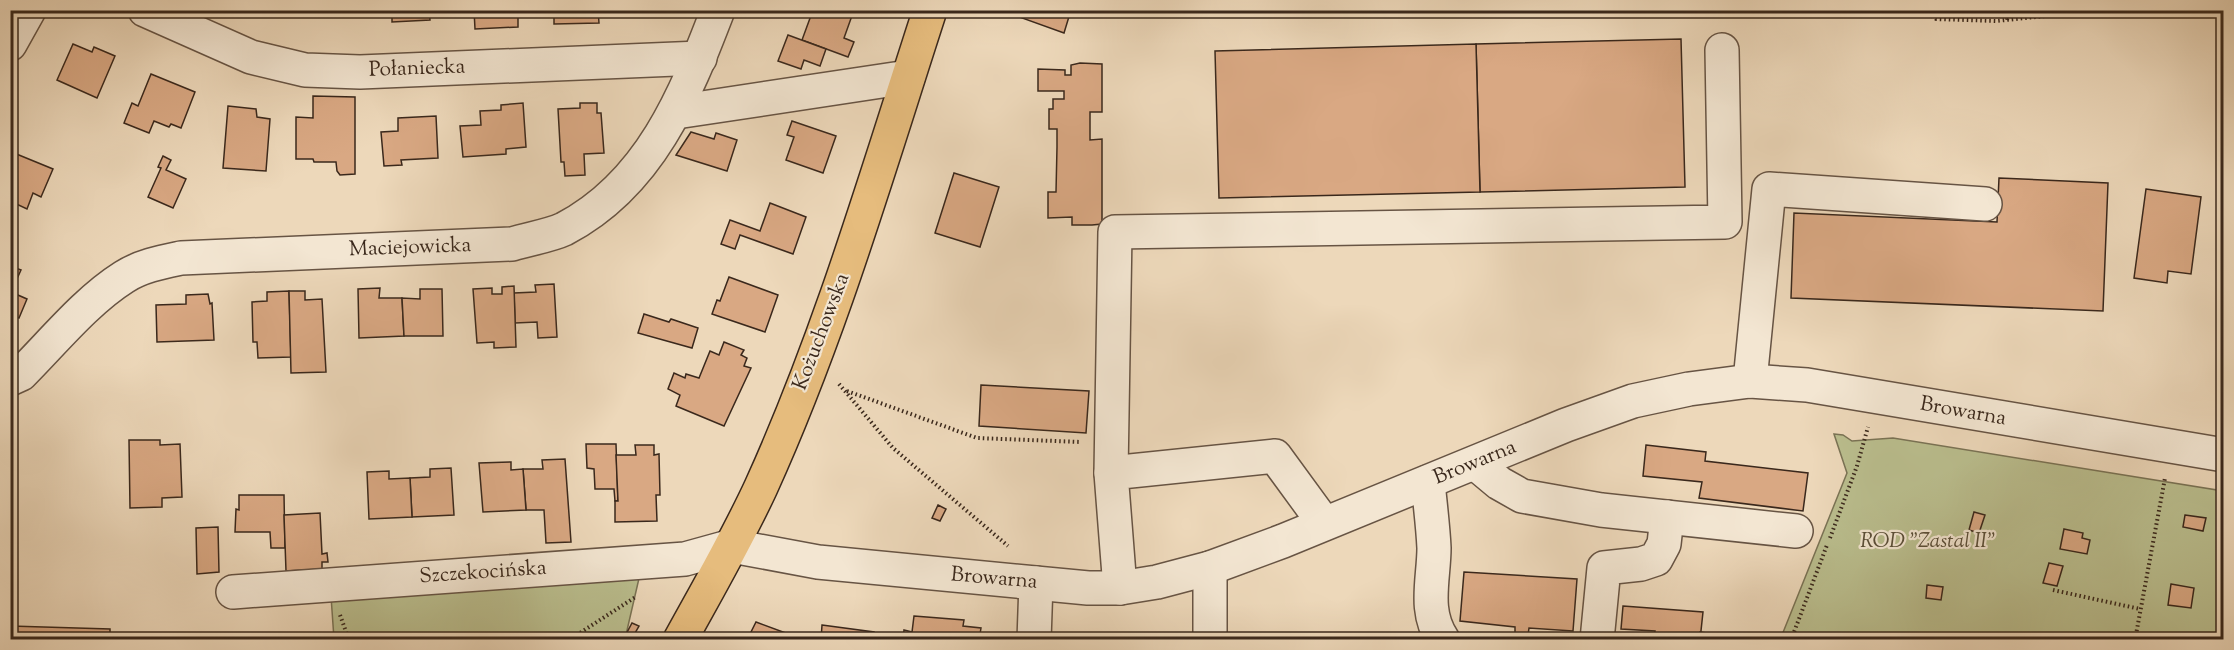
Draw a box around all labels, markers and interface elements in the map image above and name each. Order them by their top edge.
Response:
street label: Połaniecka [368,52,466,86]
street label: Maciejowicka [348,231,472,265]
street label: Kożuchowska [786,269,858,395]
street label: Browarna [1918,390,2009,434]
street label: Browarna [1429,433,1521,493]
park label: ROD "Zastal II" [1860,527,1996,557]
street label: Szczekocińska [418,554,548,592]
street label: Browarna [949,560,1039,598]

